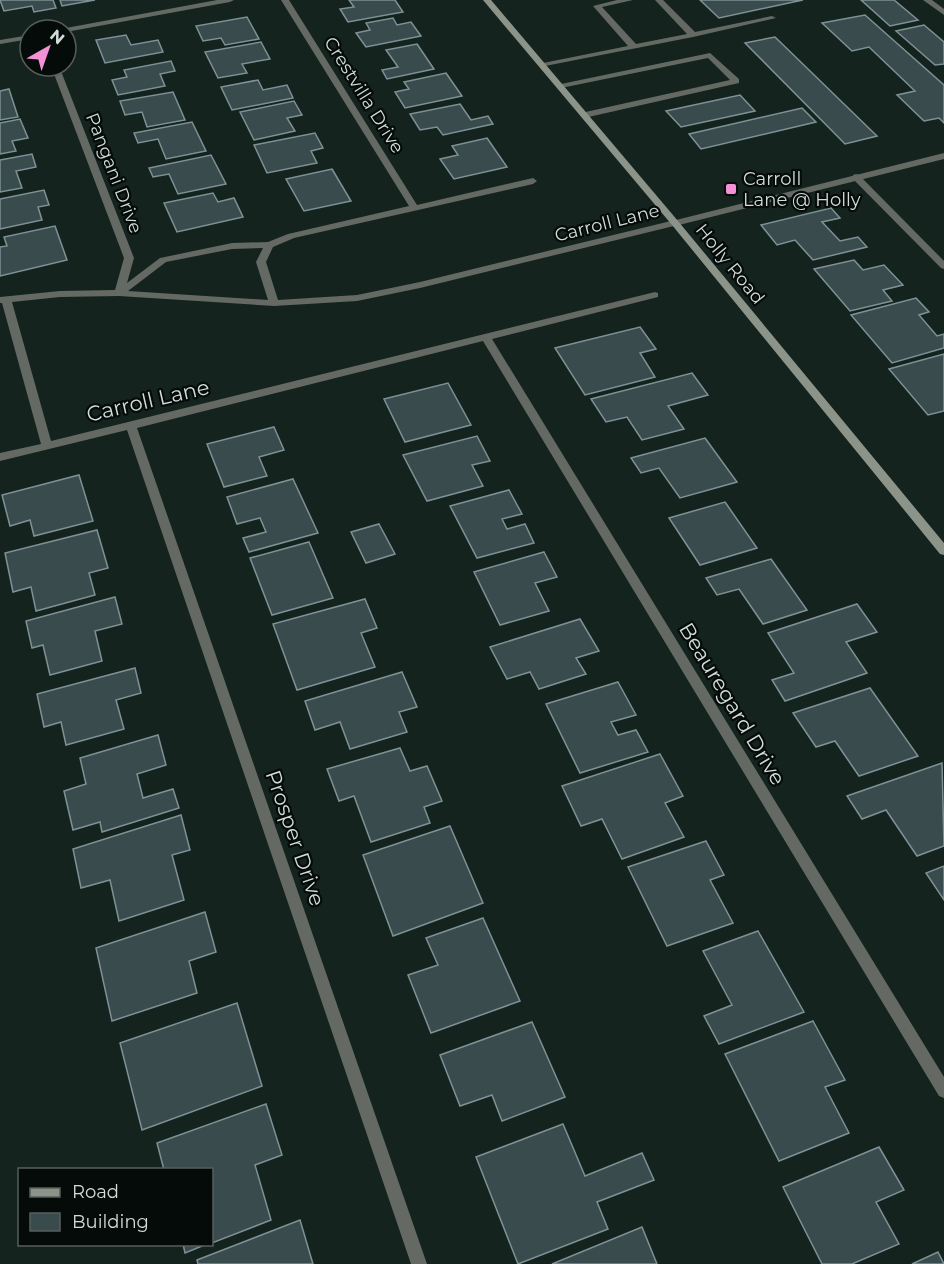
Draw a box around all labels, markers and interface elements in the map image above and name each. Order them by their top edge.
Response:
north arrow [18,18,78,78]
text: N [46,25,68,48]
street label: Crestvilla Drive [319,33,409,157]
street label: Pangani Drive [81,110,147,236]
place label: Carroll Lane @ Holly [743,168,861,211]
marker: Carroll Lane @ Holly [724,182,738,196]
street label: Carroll Lane [552,199,662,247]
street label: Holly Road [691,219,769,309]
street label: Carroll Lane [84,374,212,427]
street label: Beauregard Drive [674,618,791,790]
street label: Prosper Drive [261,767,330,909]
legend [18,1168,213,1246]
text: Road [72,1181,119,1203]
text: Building [72,1211,149,1233]

